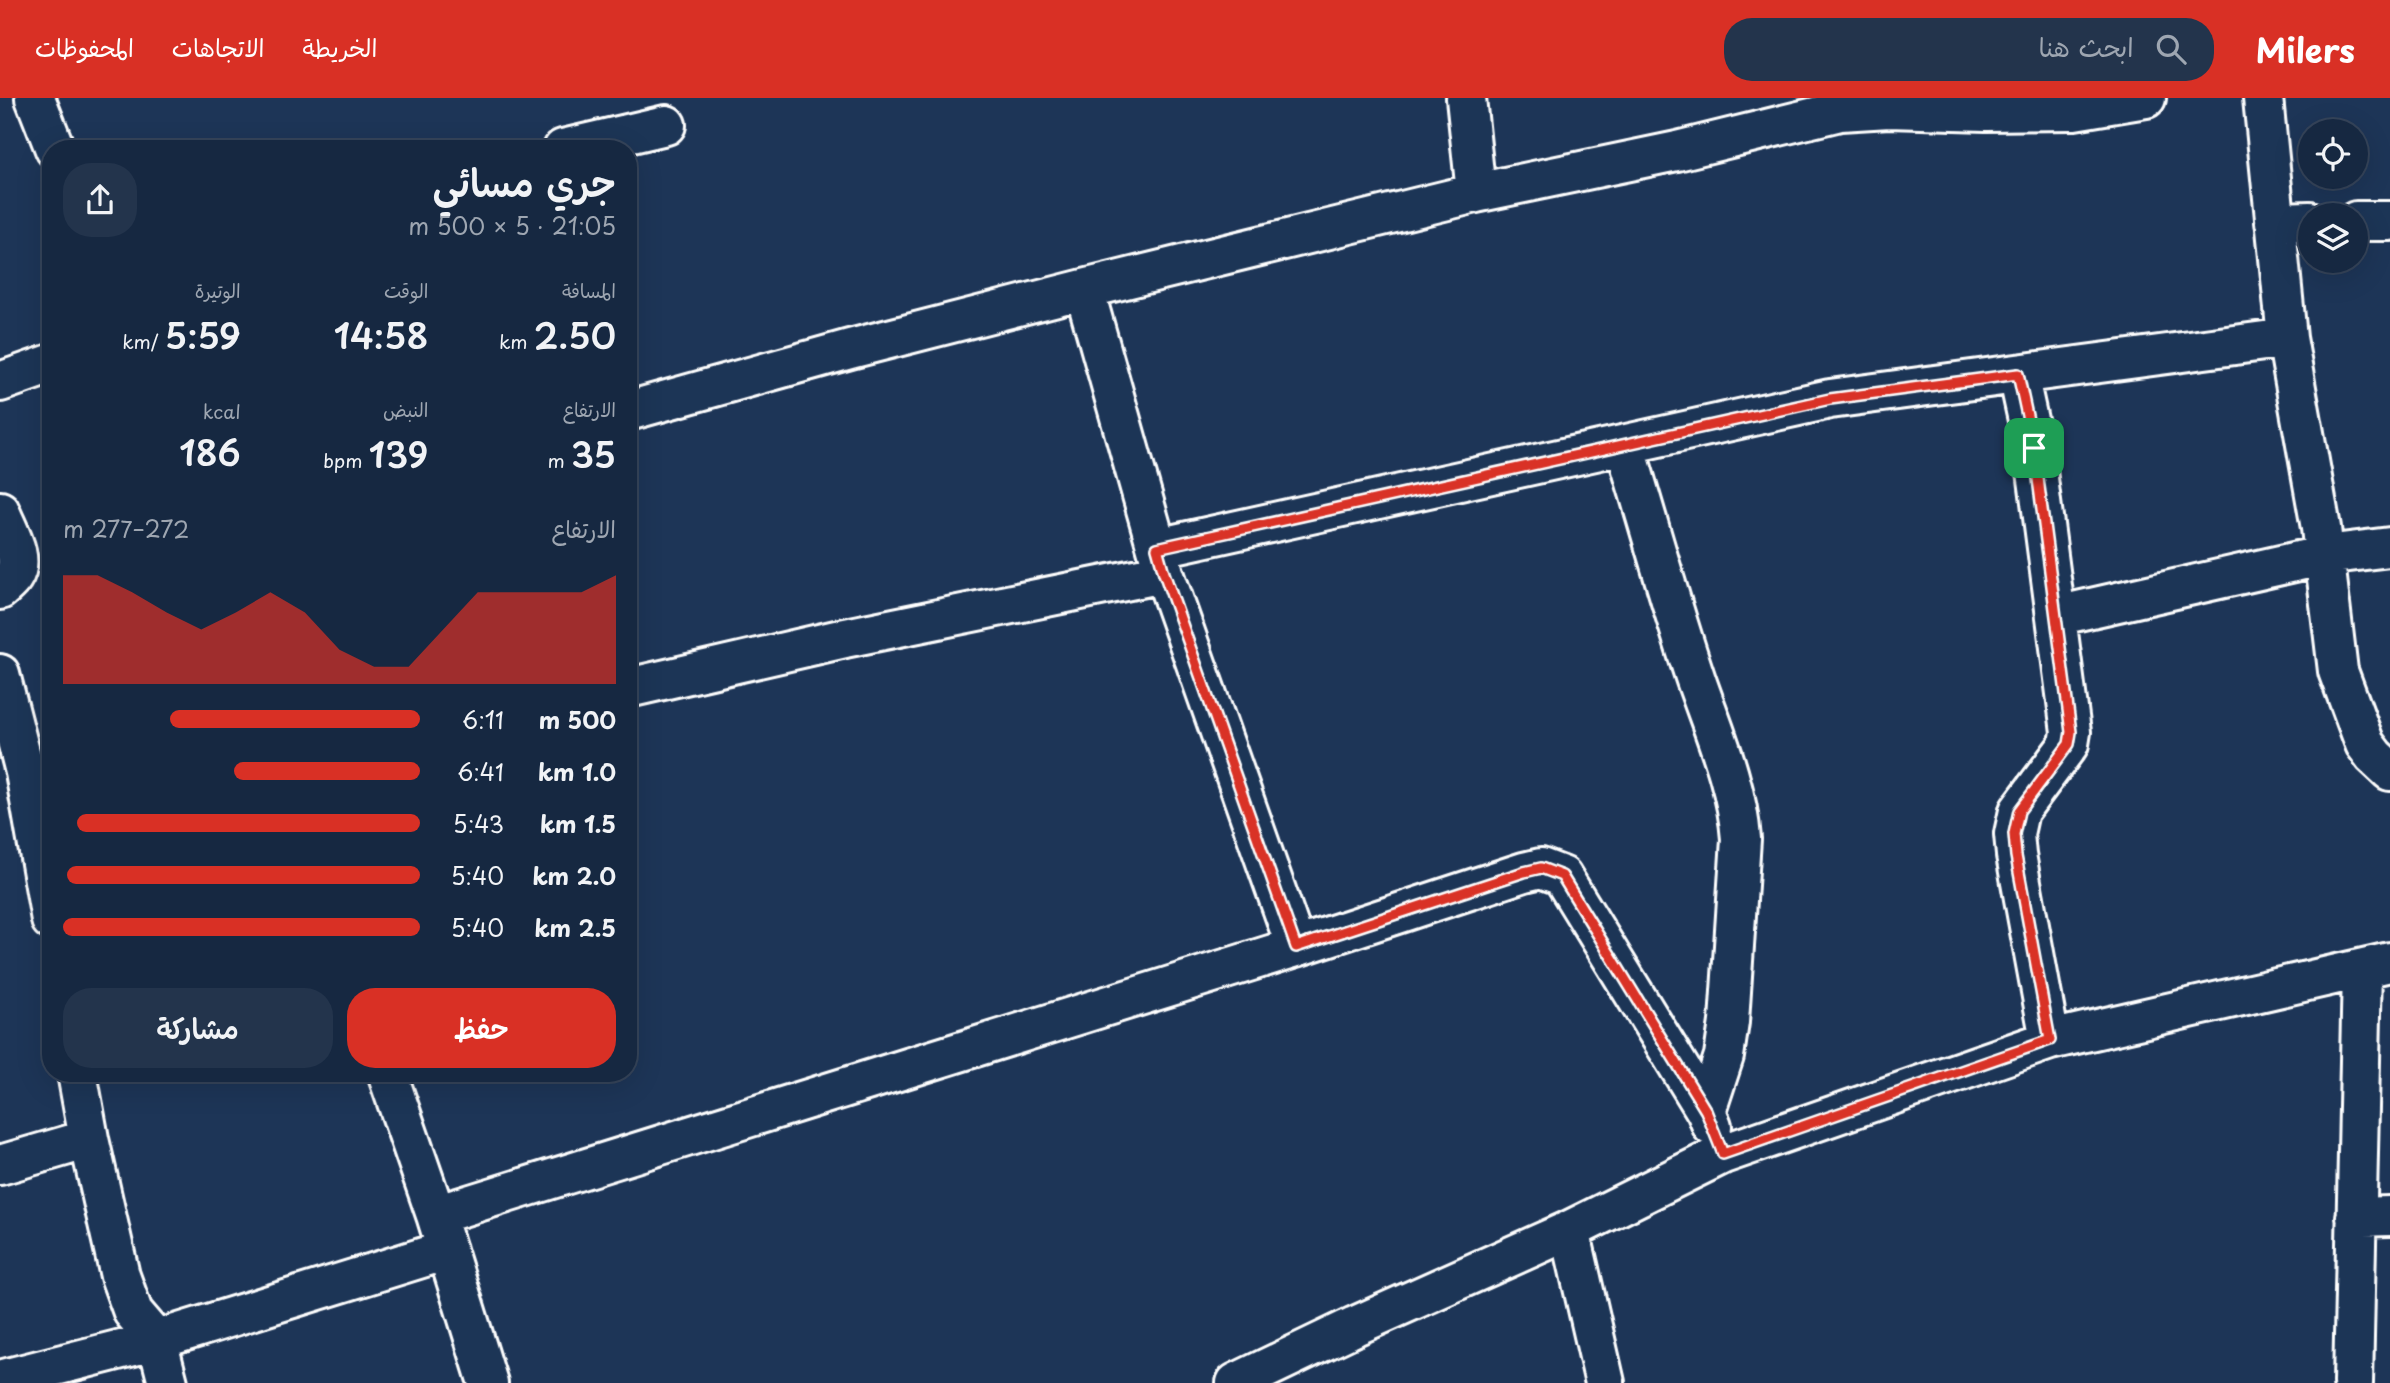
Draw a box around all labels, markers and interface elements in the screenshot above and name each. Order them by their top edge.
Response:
search box [1724,18,2214,81]
text: Milers [2256,24,2355,74]
text: ابحث هنا [2038,27,2134,66]
text: المحفوظات [35,29,134,65]
text: الاتجاهات [172,29,265,65]
text: الخريطة [303,29,377,65]
icon: search [2152,30,2190,68]
map controls [2298,119,2368,273]
button: locate [2298,119,2368,189]
text: جري مسائي [432,153,616,210]
button: share [63,163,137,237]
button: layers [2298,203,2368,273]
text: 21:05 · 5 × 500 m [408,208,616,243]
text: الوتيرة [195,276,241,304]
text: الوقت [384,276,428,304]
text: المسافة [562,276,616,304]
text: 5:59 [165,308,241,361]
text: 14:58 [334,308,428,361]
text: 2.50 [534,308,616,361]
text: /km [122,327,165,355]
text: km [499,327,534,355]
text: النبض [383,395,428,423]
text: الارتفاع [563,395,616,423]
text: kcal [203,397,241,425]
pin [2004,418,2064,478]
text: 186 [179,425,241,478]
text: 139 [369,427,428,480]
text: 35 [571,427,616,480]
icon: arrive [2015,429,2053,467]
text: bpm [323,446,369,474]
text: m [547,446,571,474]
text: 272–277 m [63,511,189,546]
text: الارتفاع [552,511,616,546]
text: 6:11 [462,702,504,737]
text: 500 m [539,702,616,737]
text: 6:41 [457,754,504,789]
text: 1.0 km [538,754,616,789]
text: 5:43 [453,806,504,841]
text: 1.5 km [540,806,616,841]
text: 5:40 [451,858,504,893]
text: 2.0 km [532,858,616,893]
text: 5:40 [451,910,504,945]
text: 2.5 km [535,910,616,945]
button: مشاركة [63,988,333,1068]
button: حفظ [347,988,616,1068]

